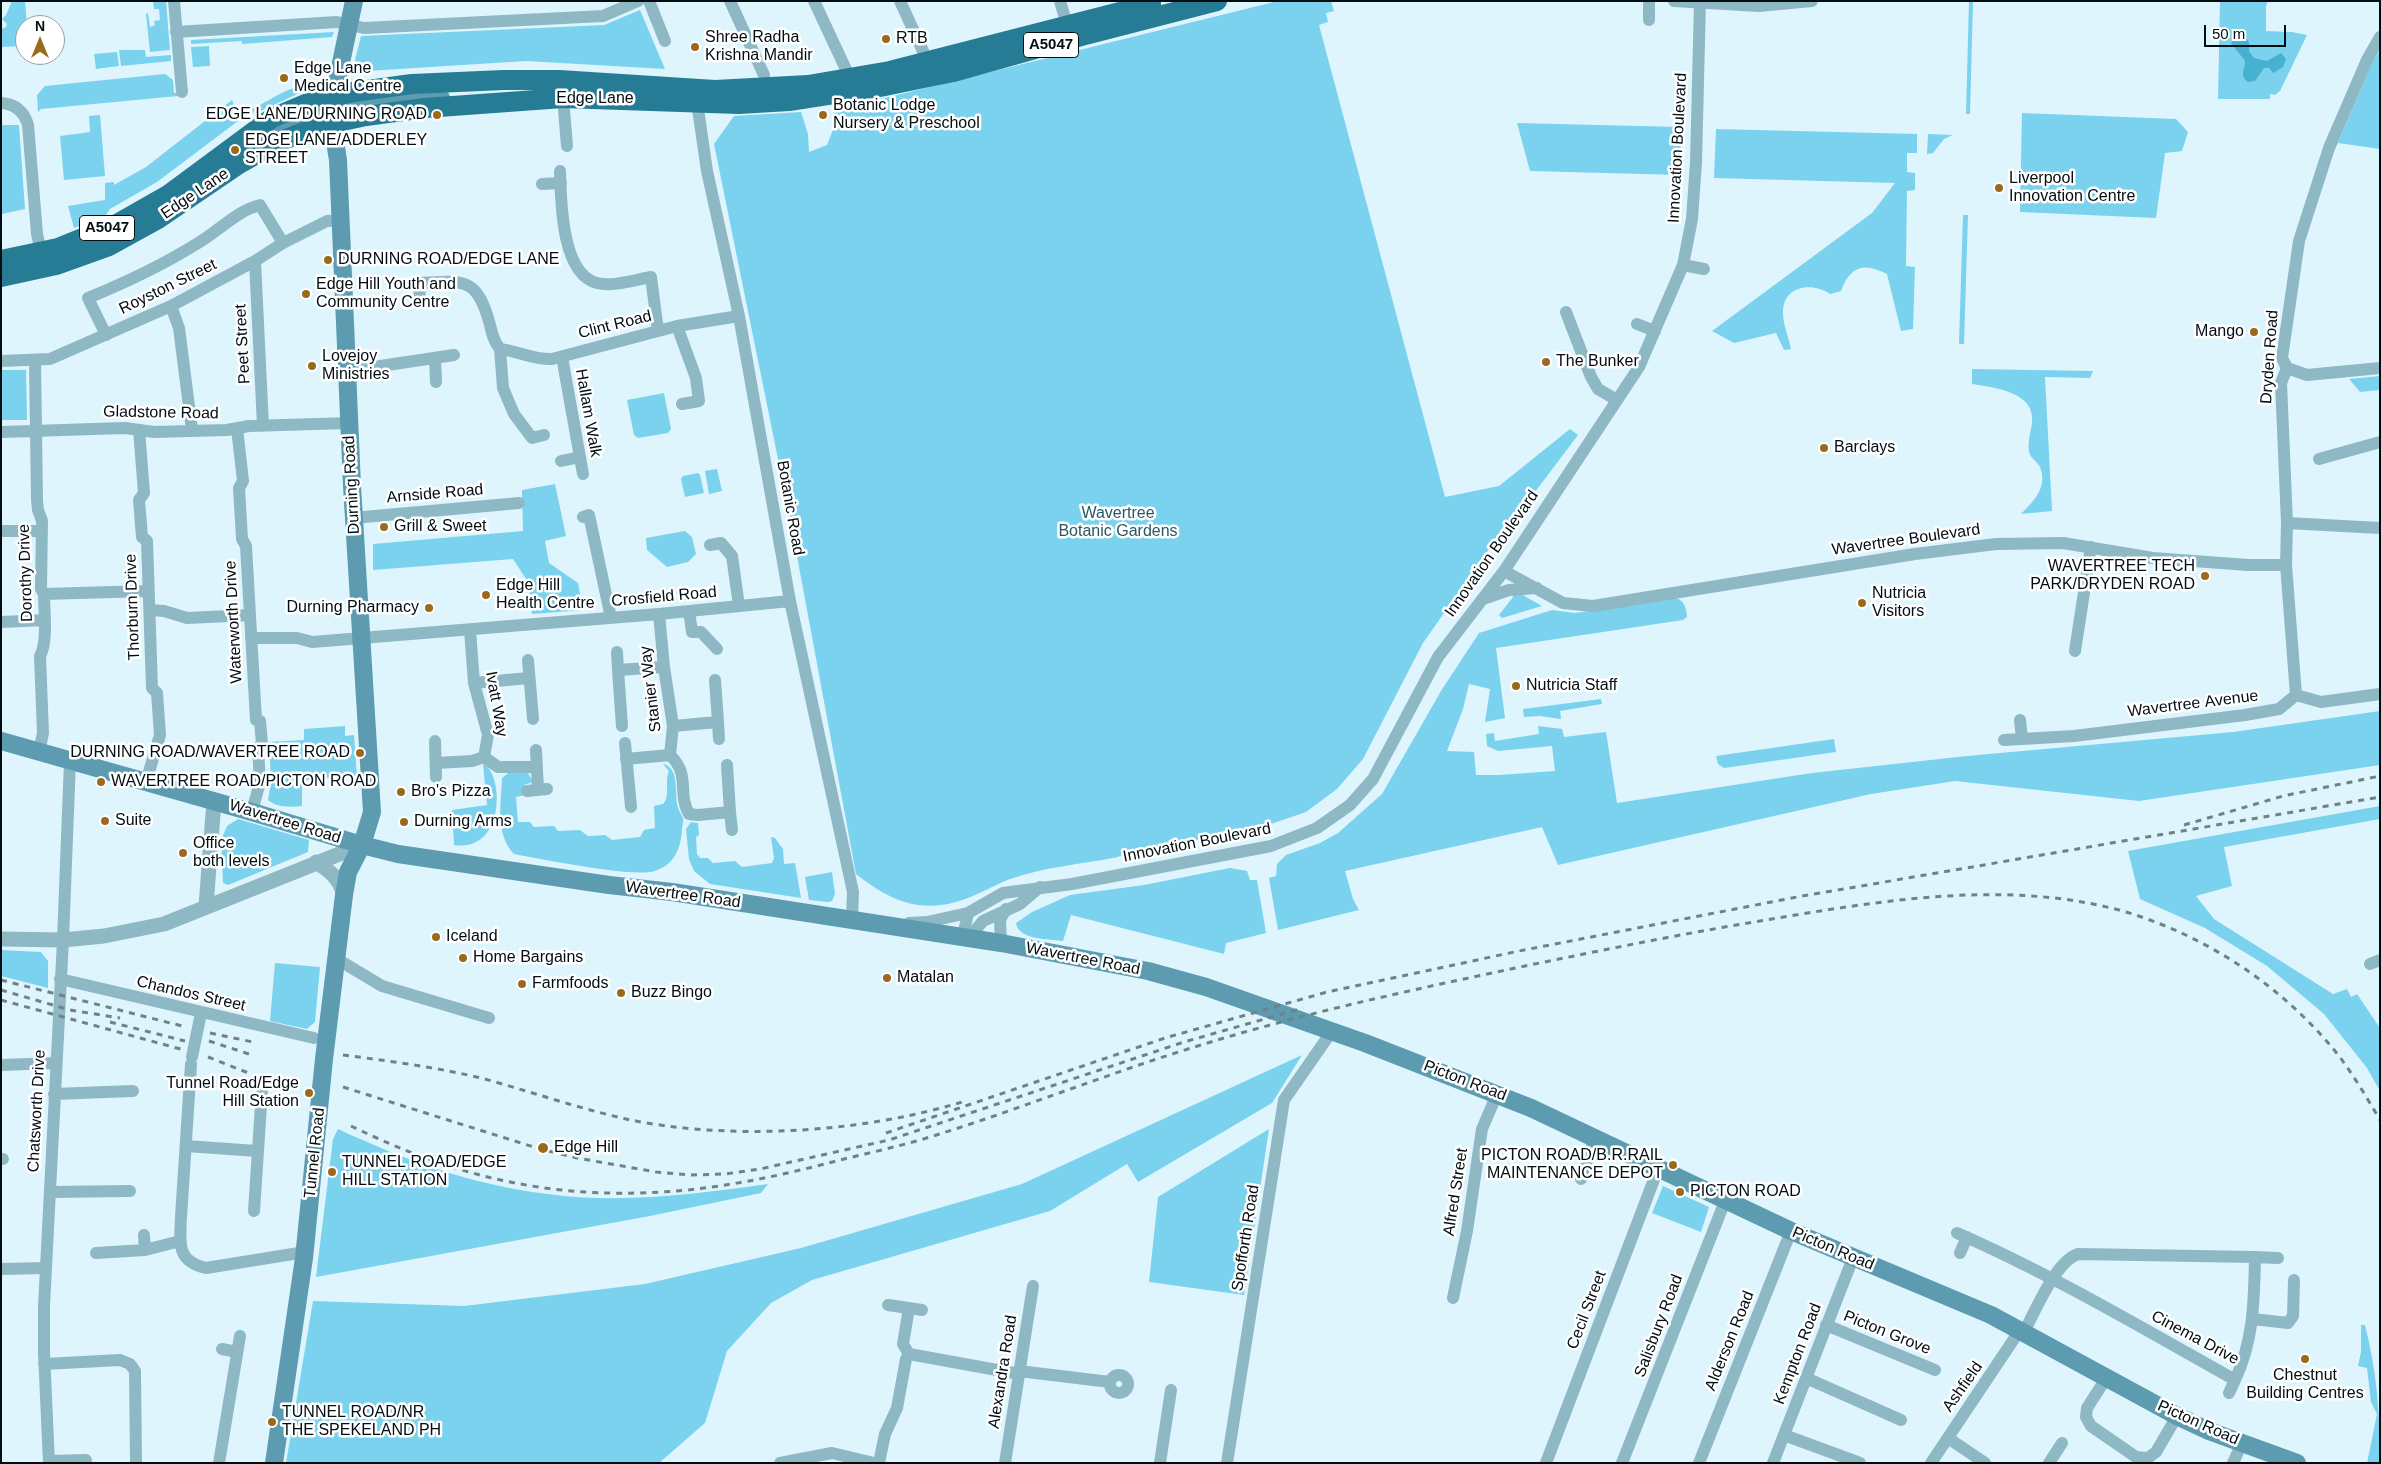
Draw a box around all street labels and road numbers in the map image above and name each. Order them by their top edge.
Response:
road number: A5047 [1024,32,1078,58]
street label: Innovation Boulevard [1664,72,1692,224]
street label: Edge Lane [556,89,634,109]
street label: Edge Lane [158,164,232,224]
road number: A5047 [80,216,134,240]
street label: Royston Street [116,255,220,319]
street label: Peet Street [231,304,255,384]
street label: Clint Road [576,307,654,343]
street label: Dryden Road [2257,309,2283,405]
street label: Hallam Walk [571,367,605,459]
street label: Gladstone Road [103,402,219,424]
street label: Durning Road [340,435,364,535]
street label: Botanic Road [772,459,808,557]
street label: Arnside Road [386,480,484,508]
street label: Innovation Boulevard [1441,487,1543,621]
street label: Wavertree Boulevard [1831,520,1981,560]
street label: Dorothy Drive [15,524,37,622]
street label: Thorburn Drive [122,553,144,661]
street label: Waterworth Drive [221,560,247,684]
street label: Crosfield Road [610,583,718,611]
street label: Stanier Way [636,645,666,733]
street label: Ivatt Way [481,670,511,738]
street label: Wavertree Avenue [2127,686,2259,722]
street label: Wavertree Road [227,796,343,848]
street label: Innovation Boulevard [1121,819,1273,867]
street label: Wavertree Road [624,877,742,913]
street label: Wavertree Road [1024,939,1142,979]
street label: Chandos Street [135,972,247,1016]
street label: Chatsworth Drive [24,1049,50,1173]
street label: Picton Road [1421,1056,1509,1106]
street label: Tunnel Road [301,1107,329,1199]
street label: Alfred Street [1440,1147,1472,1237]
street label: Spofforth Road [1228,1183,1264,1293]
street label: Picton Road [1789,1223,1877,1275]
street label: Cecil Street [1563,1268,1611,1352]
street label: Salisbury Road [1631,1272,1687,1380]
street label: Alderson Road [1701,1288,1759,1394]
street label: Kempton Road [1770,1301,1826,1407]
street label: Picton Grove [1841,1307,1933,1359]
street label: Cinema Drive [2148,1307,2242,1369]
street label: Alexandra Road [985,1314,1021,1430]
street label: Ashfield [1939,1358,1987,1416]
street label: Picton Road [2154,1397,2242,1449]

